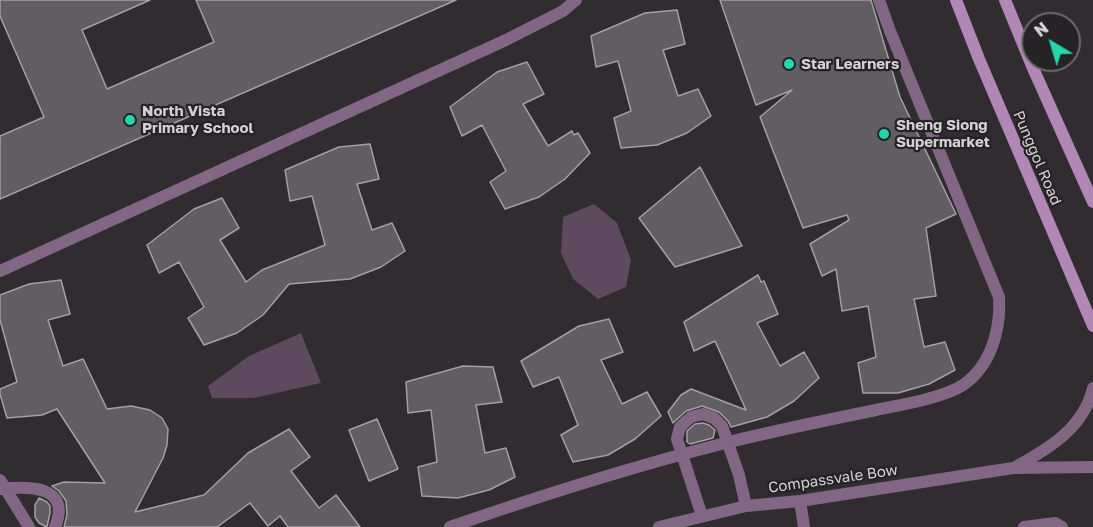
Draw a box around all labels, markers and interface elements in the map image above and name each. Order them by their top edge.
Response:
north arrow [1021,12,1081,72]
text: N [1030,18,1052,41]
place label: Star Learners [801,55,899,73]
marker: Star Learners [782,57,796,71]
place label: North Vista Primary School [142,102,254,137]
street label: Punggol Road [1009,108,1065,208]
marker: North Vista Primary School [123,113,137,127]
place label: Sheng Siong Supermarket [896,116,990,151]
marker: Sheng Siong Supermarket [877,127,891,141]
street label: Compassvale Bow [767,461,899,497]

